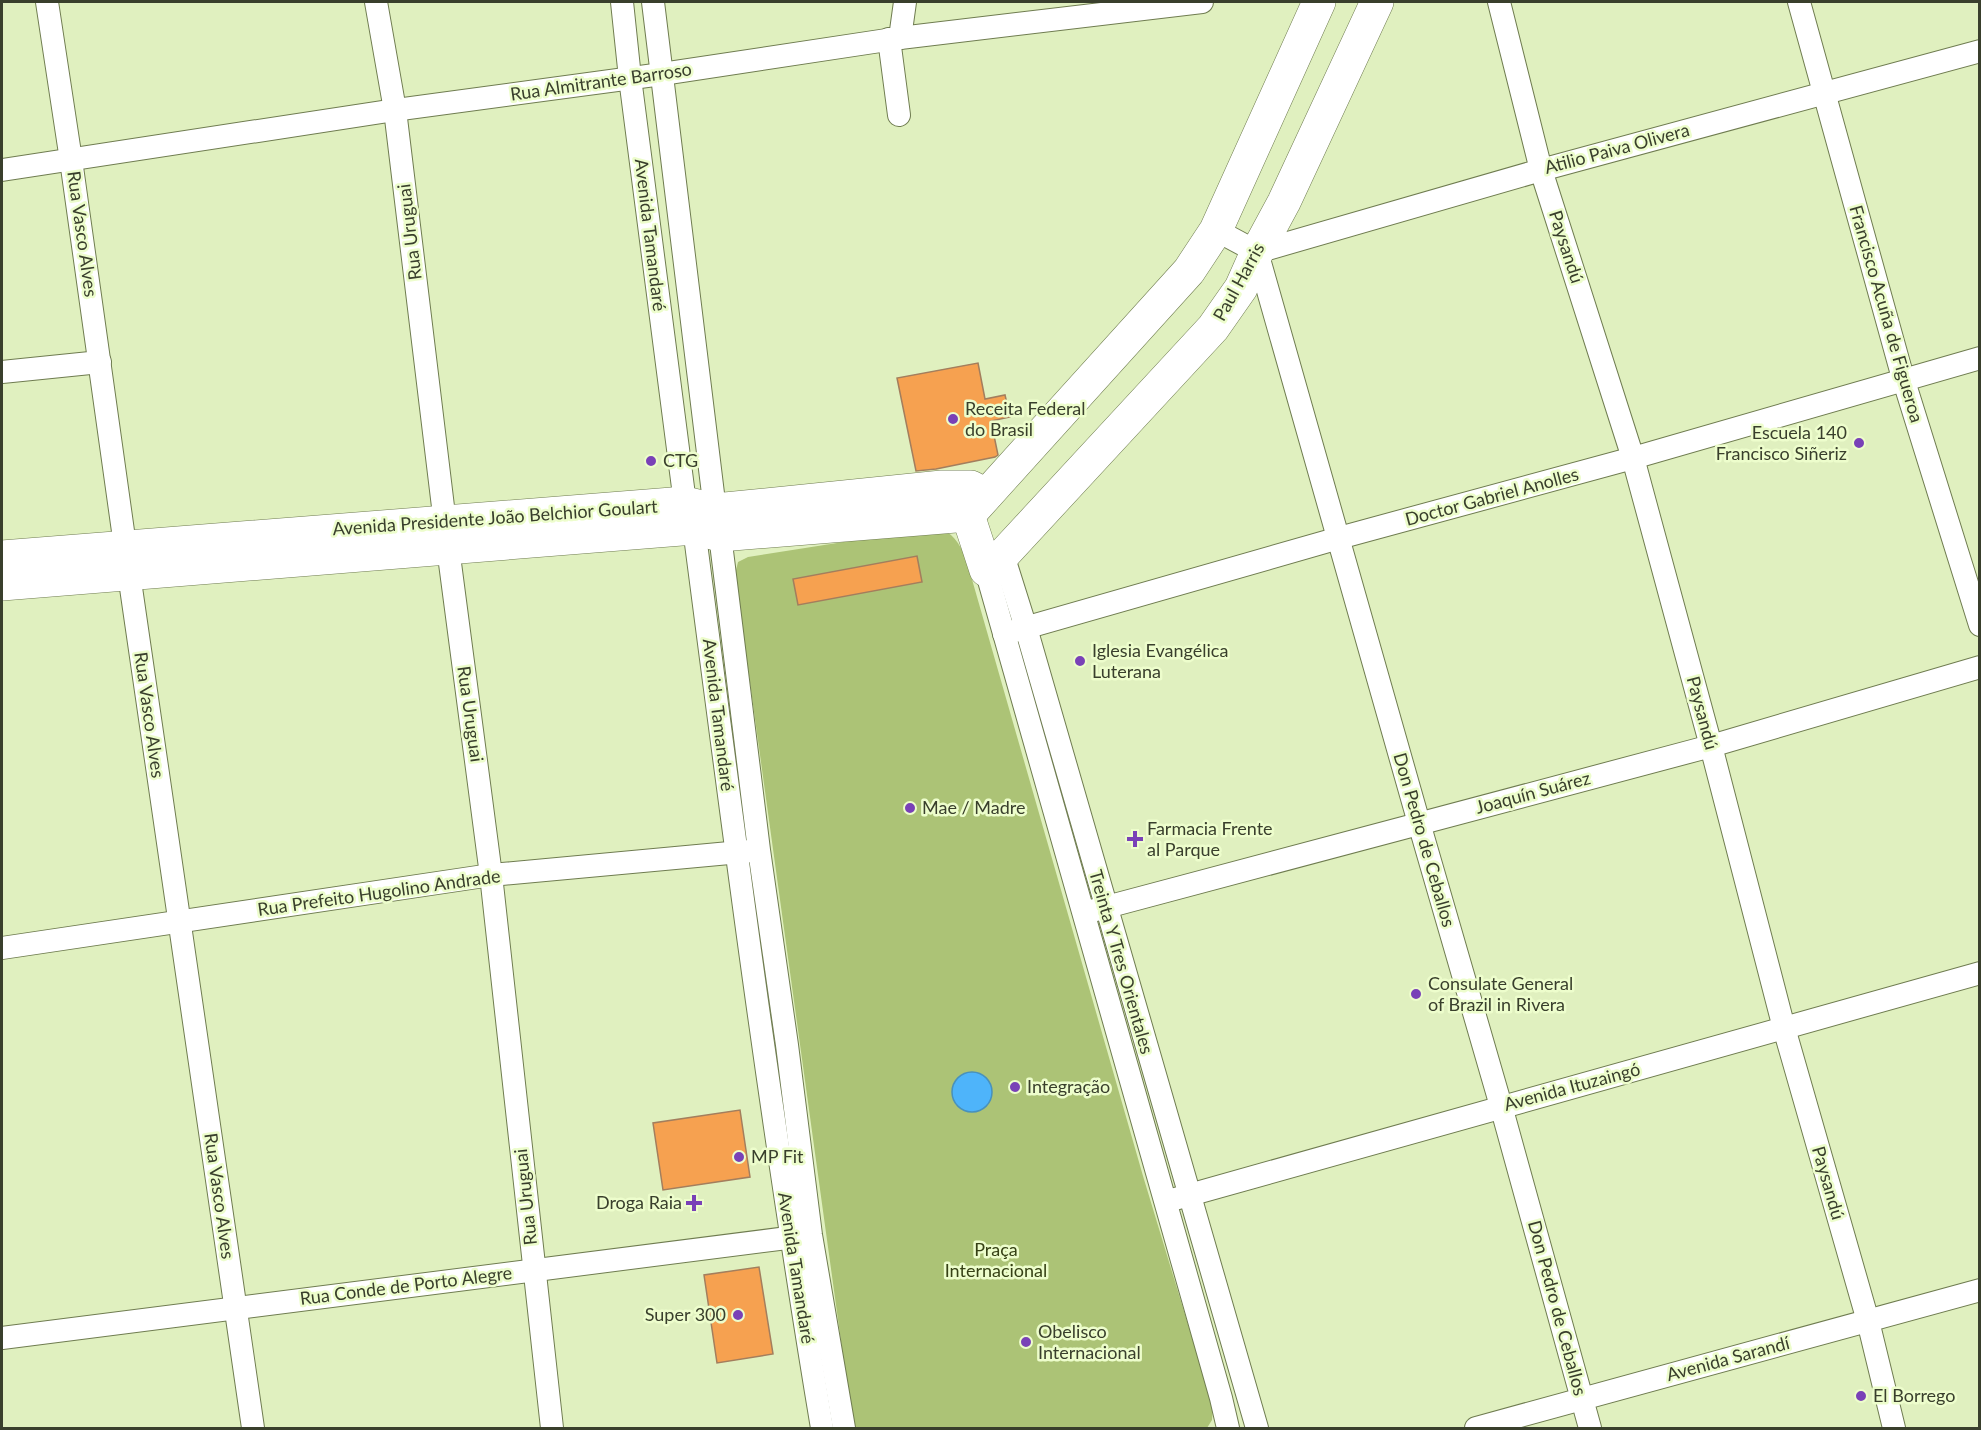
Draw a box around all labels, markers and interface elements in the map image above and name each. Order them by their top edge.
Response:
street label: Rua Almitrante Barroso [509,57,693,105]
street label: Atilio Paiva Olivera [1542,118,1692,178]
street label: Avenida Tamandaré [631,157,671,312]
street label: Rua Vasco Alves [63,170,103,298]
street label: Rua Uruguai [392,183,426,281]
street label: Francisco Acuña de Figueroa [1845,202,1929,425]
street label: Paysandú [1545,207,1589,286]
street label: Paul Harris [1208,238,1269,324]
place label: Receita Federal do Brasil [965,397,1086,440]
marker: Receita Federal do Brasil [946,412,960,426]
place label: Escuela 140 Francisco Siñeriz [1716,421,1847,464]
marker: Escuela 140 Francisco Siñeriz [1852,436,1866,450]
place label: CTG [663,449,698,471]
marker: CTG [644,454,658,468]
street label: Doctor Gabriel Anolles [1403,462,1581,530]
street label: Avenida Presidente João Belchior Goulart [332,495,659,539]
street label: Avenida Tamandaré [699,637,739,792]
place label: Iglesia Evangélica Luterana [1092,639,1228,682]
street label: Rua Vasco Alves [130,651,170,779]
marker: Iglesia Evangélica Luterana [1073,654,1087,668]
street label: Rua Uruguai [453,664,489,763]
street label: Paysandú [1683,674,1723,752]
street label: Don Pedro de Ceballos [1390,750,1460,930]
street label: Joaquín Suárez [1473,766,1593,818]
place label: Mae / Madre [922,796,1025,818]
marker: Mae / Madre [903,801,917,815]
place label: Farmacia Frente al Parque [1147,817,1273,860]
marker: Farmacia Frente al Parque [1128,832,1142,846]
street label: Rua Prefeito Hugolino Andrade [256,864,502,920]
street label: Treinta Y Tres Orientales [1085,867,1159,1057]
place label: Consulate General of Brazil in Rivera [1428,972,1573,1015]
marker: Consulate General of Brazil in Rivera [1409,987,1423,1001]
street label: Avenida Ituzaingó [1501,1057,1642,1115]
place label: Integração [1027,1075,1110,1097]
marker: Integração [1008,1080,1022,1094]
street label: Rua Vasco Alves [200,1132,240,1260]
street label: Paysandú [1808,1144,1850,1222]
place label: MP Fit [751,1145,804,1167]
street label: Rua Uruguai [509,1148,541,1246]
marker: MP Fit [732,1150,746,1164]
street label: Avenida Tamandaré [774,1190,820,1345]
place label: Droga Raia [596,1191,682,1213]
marker: Droga Raia [687,1196,701,1210]
street label: Don Pedro de Ceballos [1524,1218,1592,1398]
park label: Praça Internacional [945,1238,1047,1281]
street label: Rua Conde de Porto Alegre [299,1261,513,1309]
place label: Super 300 [645,1303,726,1325]
marker: Super 300 [731,1308,745,1322]
place label: Obelisco Internacional [1038,1320,1141,1363]
street label: Avenida Sarandí [1664,1331,1792,1385]
marker: Obelisco Internacional [1019,1335,1033,1349]
place label: El Borrego [1873,1384,1956,1406]
marker: El Borrego [1854,1389,1868,1403]

